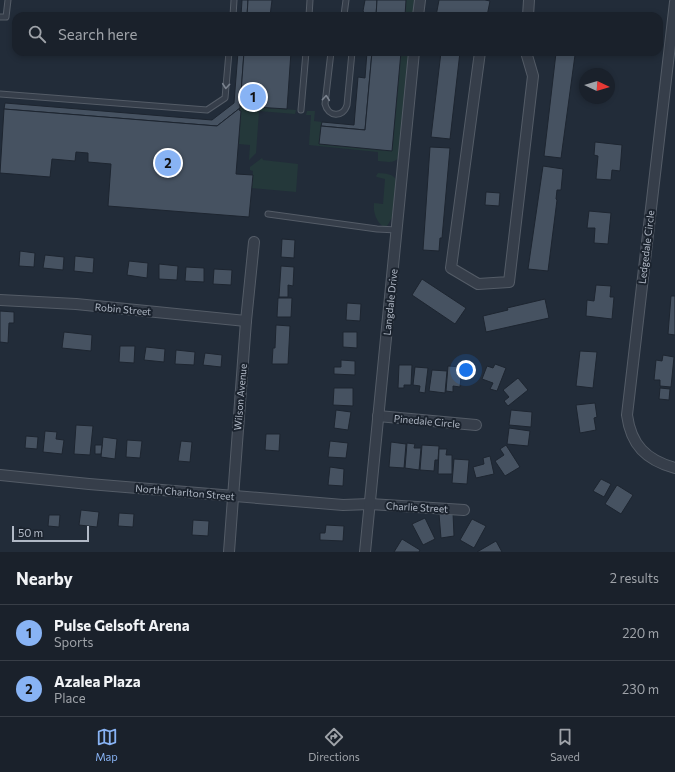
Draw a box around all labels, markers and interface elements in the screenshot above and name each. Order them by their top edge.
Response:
search box [12,12,663,56]
icon: search [26,23,48,45]
text: Search here [58,25,137,43]
north arrow [579,68,615,104]
pin: 1 [240,82,266,112]
one-way arrow [222,83,231,89]
one-way arrow [321,95,330,101]
pin: 2 [155,148,181,178]
street label: Ledgedale Circle [636,209,656,285]
street label: Langdale Drive [381,268,399,336]
street label: Robin Street [94,301,152,317]
your location [456,360,476,380]
street label: Wilson Avenue [231,363,249,431]
street label: Pinedale Circle [393,412,461,430]
street label: North Charlton Street [135,482,235,502]
street label: Charlie Street [386,499,448,515]
scale bar [12,524,89,543]
text: 50 m [18,526,43,539]
text: Nearby [16,568,73,589]
text: 2 results [610,570,659,586]
text: Pulse Gelsoft Arena [54,616,190,634]
text: 1 [26,625,32,641]
text: 220 m [622,625,659,641]
text: Sports [54,634,94,650]
text: Azalea Plaza [54,672,141,690]
text: 2 [25,681,33,697]
text: 230 m [622,681,659,697]
text: Place [54,690,86,706]
tab: Map [95,726,118,763]
tab: Directions [308,726,360,763]
tab: Saved [550,726,580,763]

